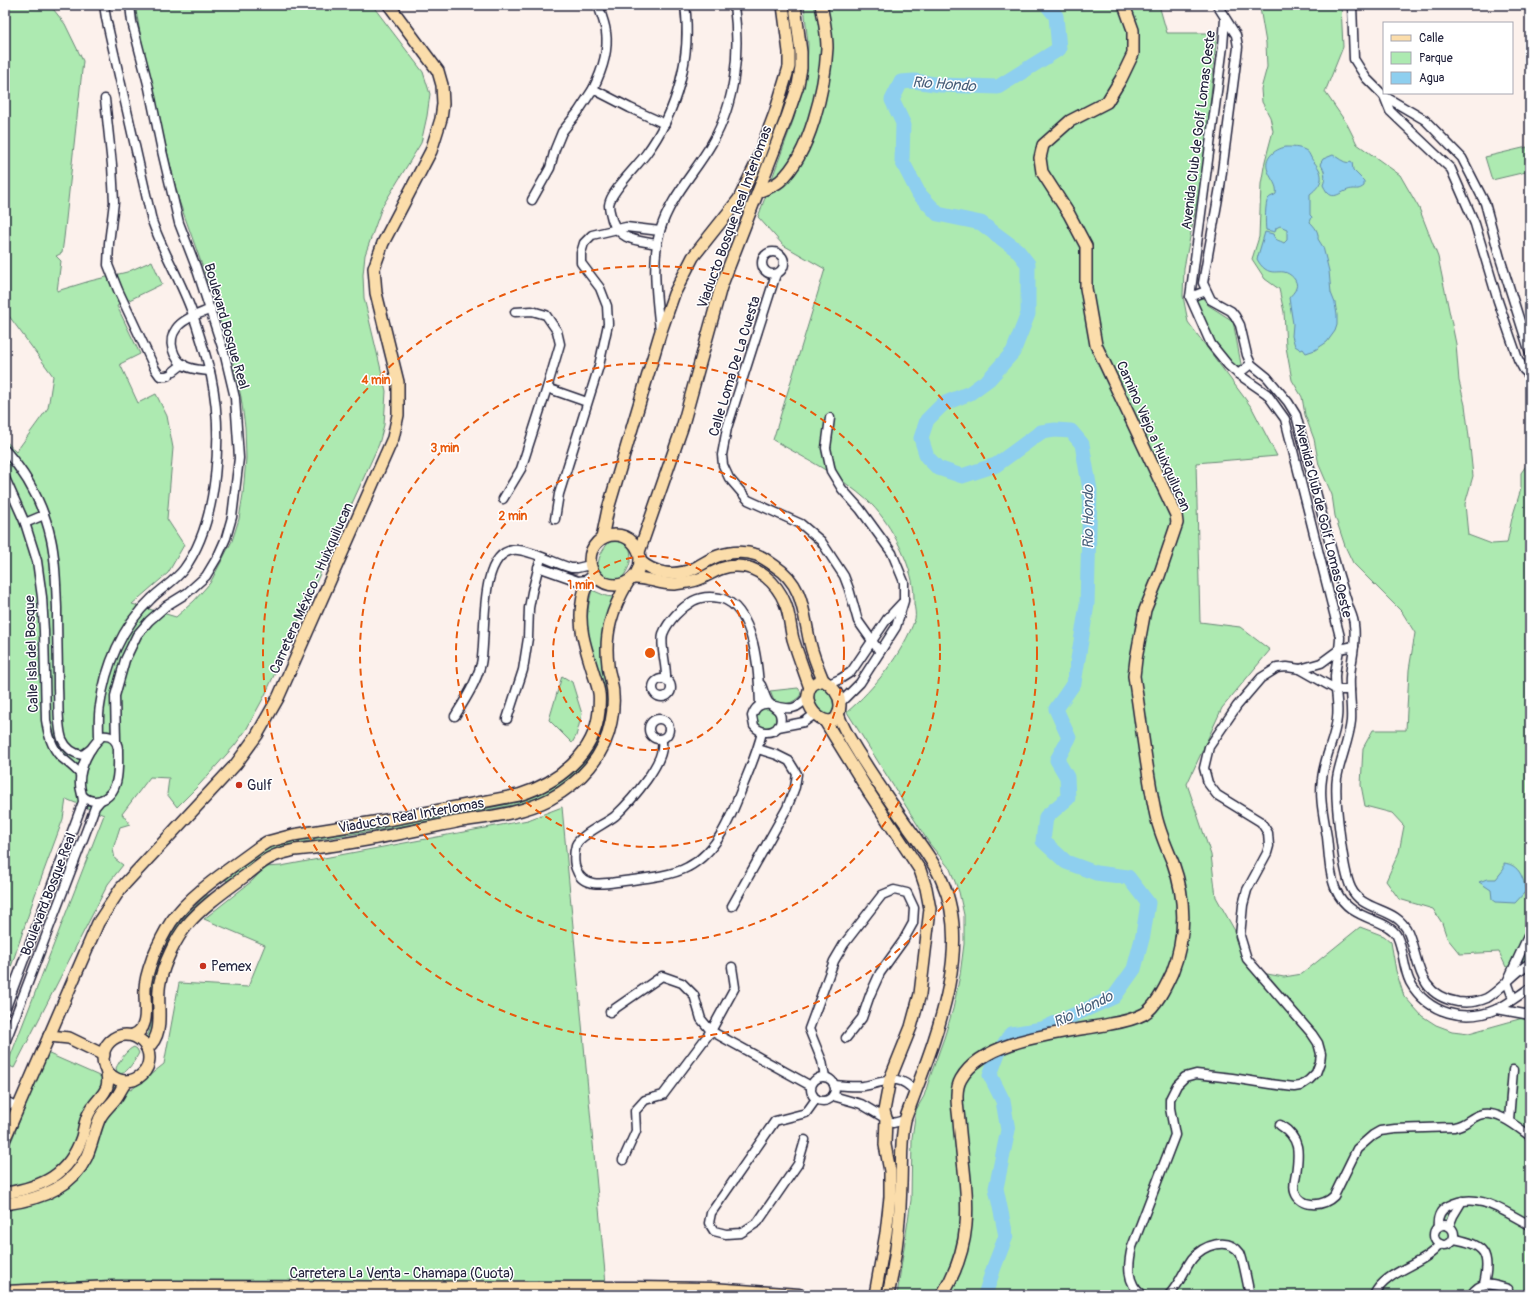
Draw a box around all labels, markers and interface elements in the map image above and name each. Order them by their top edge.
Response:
legend [1383,22,1513,94]
street label: Avenida Club de Golf Lomas Oeste [1178,29,1219,231]
text: Calle [1419,31,1444,46]
text: Parque [1419,51,1453,66]
text: Agua [1419,71,1445,86]
water label: Rio Hondo [912,73,977,96]
street label: Viaducto Bosque Real Interlomas [694,123,776,311]
street label: Boulevard Bosque Real [200,261,253,391]
street label: Calle Loma De La Cuesta [705,294,764,438]
street label: Camino Viejo a Huixquilucan [1113,358,1194,514]
text: 4 min [360,373,391,388]
street label: Avenida Club de Golf Lomas Oeste [1291,421,1356,620]
text: 3 min [431,441,460,456]
water label: Rio Hondo [1079,484,1098,549]
street label: Carretera México - Huixquilucan [266,500,357,676]
text: 2 min [499,509,528,524]
text: 1 min [568,578,595,593]
street label: Calle Isla del Bosque [21,595,42,713]
centre of rings [643,646,657,660]
place label: Gulf [247,777,273,794]
marker: Gulf [234,780,244,790]
street label: Viaducto Real Interlomas [337,794,486,837]
street label: Boulevard Bosque Real [17,830,80,958]
place label: Pemex [211,958,252,975]
marker: Pemex [198,961,208,971]
water label: Rio Hondo [1050,987,1117,1032]
street label: Carretera La Venta - Chamapa (Cuota) [290,1265,514,1282]

